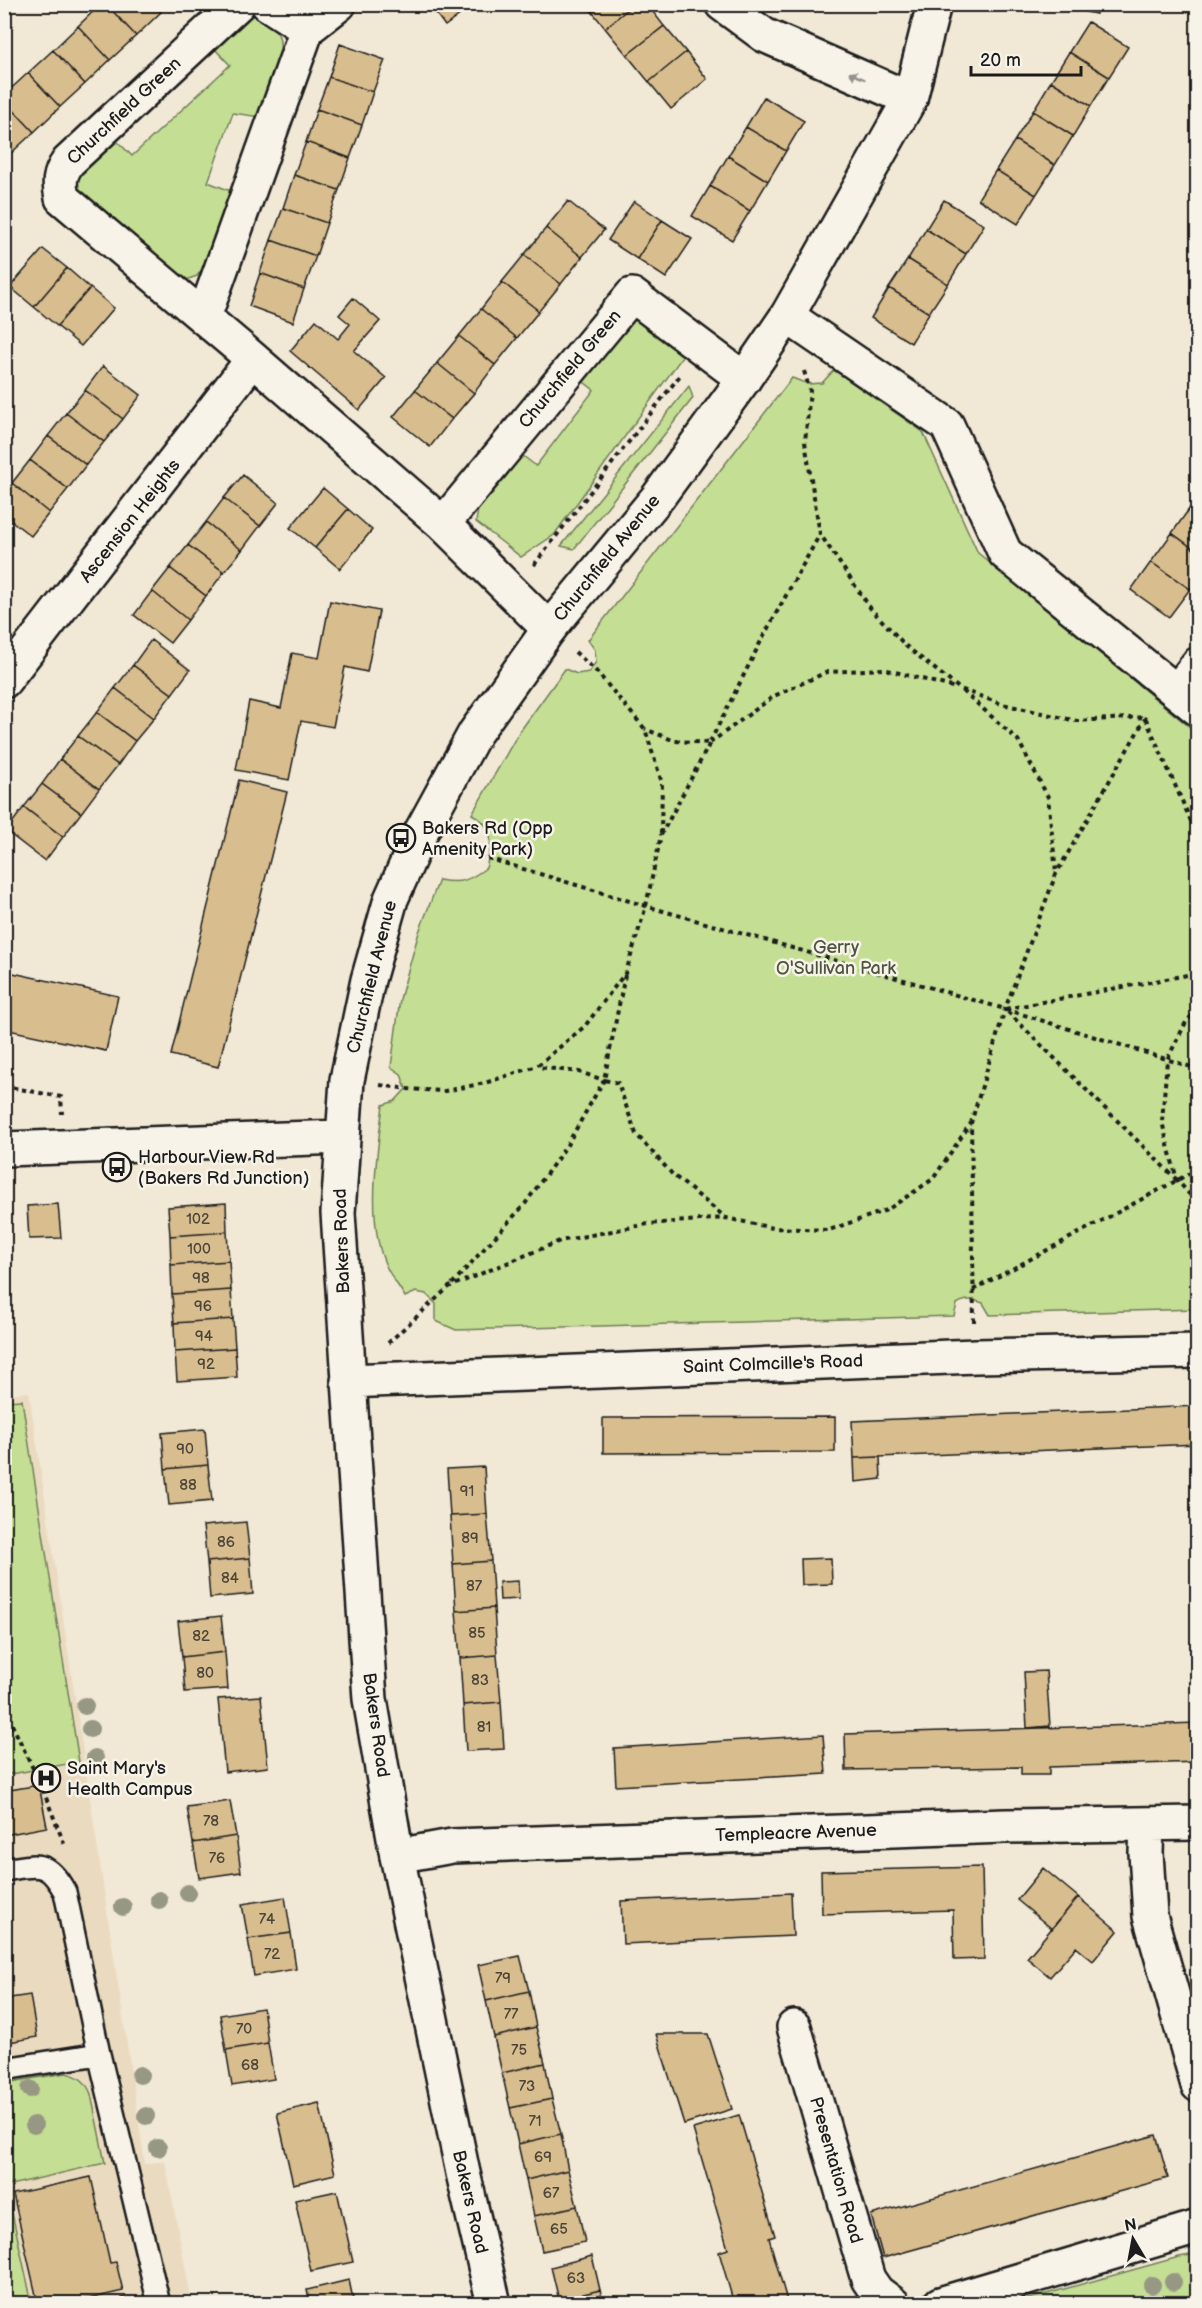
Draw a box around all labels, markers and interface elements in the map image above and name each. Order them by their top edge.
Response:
scale bar [971,39,1080,77]
text: 20 m [980,50,1021,71]
street label: Churchfield Green [63,53,185,169]
one-way arrow [848,71,865,80]
street label: Churchfield Green [514,306,626,432]
street label: Ascension Heights [75,455,185,587]
street label: Churchfield Avenue [549,490,665,626]
place label: Bakers Rd (Opp Amenity Park) [422,818,553,860]
bus stop icon: Bakers Rd (Opp Amenity Park) [385,822,417,854]
street label: Churchfield Avenue [343,898,401,1056]
park label: Gerry O'Sullivan Park [776,937,896,979]
place label: Harbour View Rd (Bakers Rd Junction) [138,1147,309,1189]
bus stop icon: Harbour View Rd (Bakers Rd Junction) [101,1151,133,1183]
street label: Bakers Road [330,1188,354,1294]
house number: 102 [186,1210,210,1229]
house number: 100 [187,1240,211,1259]
house number: 98 [192,1269,210,1288]
house number: 96 [194,1297,212,1316]
house number: 94 [195,1327,213,1346]
street label: Saint Colmcille's Road [683,1350,863,1378]
house number: 92 [197,1355,215,1374]
house number: 90 [176,1440,194,1459]
house number: 88 [179,1476,197,1495]
house number: 91 [460,1482,474,1501]
house number: 89 [461,1529,479,1548]
house number: 86 [217,1533,235,1552]
house number: 84 [221,1569,239,1588]
house number: 87 [466,1577,483,1596]
house number: 85 [468,1624,486,1643]
house number: 82 [192,1627,210,1646]
house number: 80 [196,1664,214,1683]
street label: Bakers Road [358,1671,394,1779]
house number: 83 [471,1671,489,1690]
house number: 81 [477,1718,491,1737]
place label: Saint Mary's Health Campus [67,1758,193,1800]
hospital icon: Saint Mary's Health Campus [30,1762,62,1794]
house number: 78 [203,1812,219,1831]
street label: Templeacre Avenue [715,1820,877,1846]
house number: 76 [209,1849,225,1868]
house number: 74 [259,1910,275,1929]
house number: 72 [264,1945,280,1964]
house number: 79 [495,1969,511,1988]
house number: 77 [504,2005,519,2024]
house number: 70 [236,2020,252,2039]
house number: 75 [511,2041,527,2060]
house number: 68 [241,2056,259,2075]
house number: 73 [519,2077,535,2096]
street label: Presentation Road [805,2094,867,2246]
house number: 71 [528,2112,542,2131]
street label: Bakers Road [448,2148,492,2256]
house number: 69 [534,2148,552,2167]
house number: 67 [543,2184,560,2203]
north arrow [1103,2209,1163,2269]
text: N [1123,2215,1138,2236]
house number: 65 [550,2220,568,2239]
house number: 63 [567,2269,585,2288]

